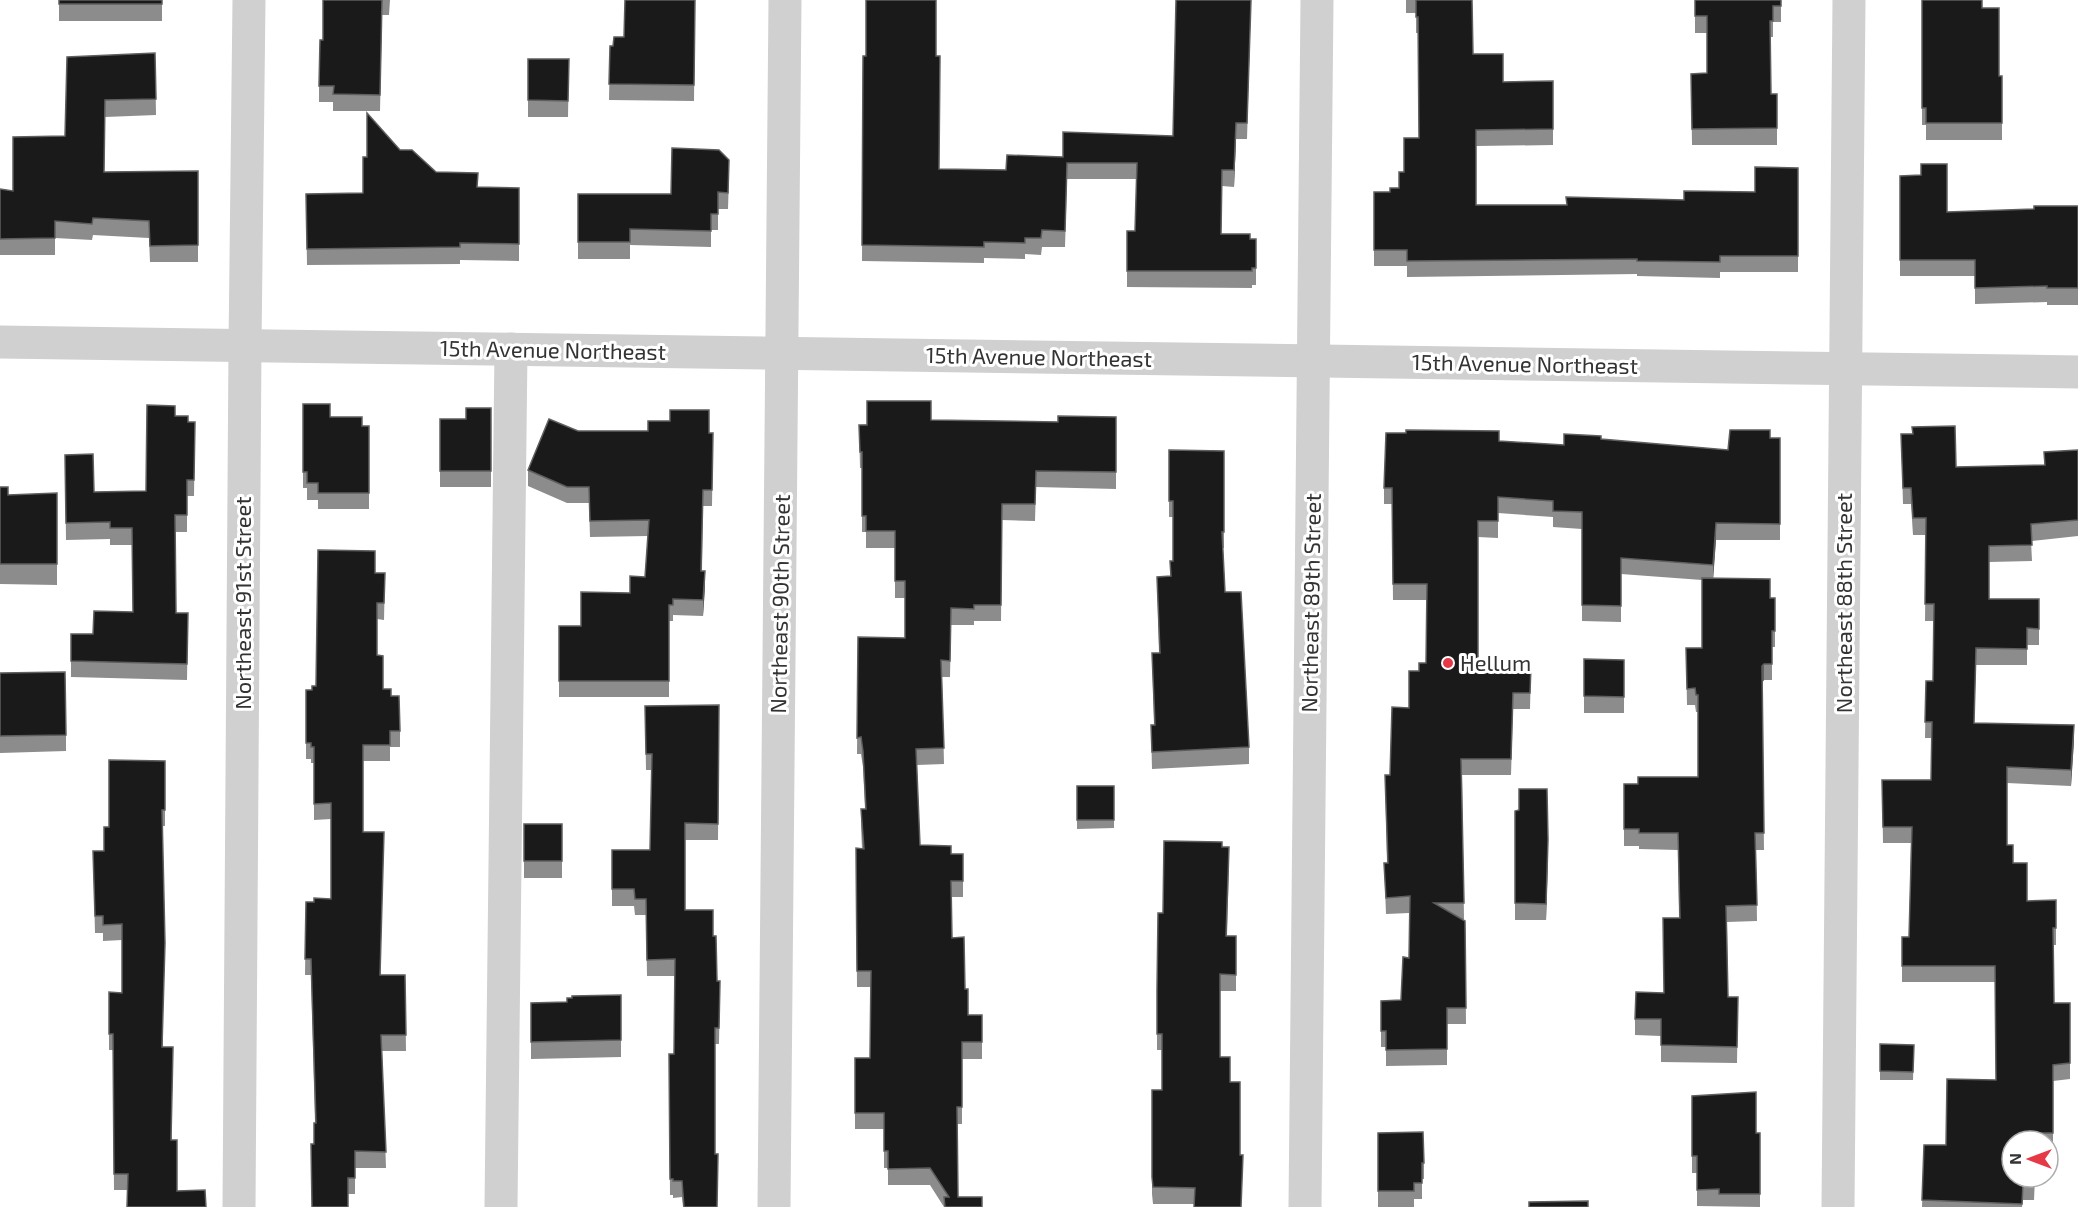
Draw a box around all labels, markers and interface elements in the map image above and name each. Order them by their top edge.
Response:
street label: 15th Avenue Northeast [440,334,666,364]
street label: 15th Avenue Northeast [926,341,1152,371]
street label: 15th Avenue Northeast [1412,348,1638,378]
street label: Northeast 89th Street [1295,493,1325,713]
street label: Northeast 88th Street [1830,493,1856,713]
street label: Northeast 90th Street [764,494,794,714]
street label: Northeast 91st Street [229,496,255,710]
place label: Hellum [1460,649,1531,675]
marker: Hellum [1441,656,1455,670]
north arrow [2000,1129,2060,1189]
text: N [2005,1153,2024,1165]

